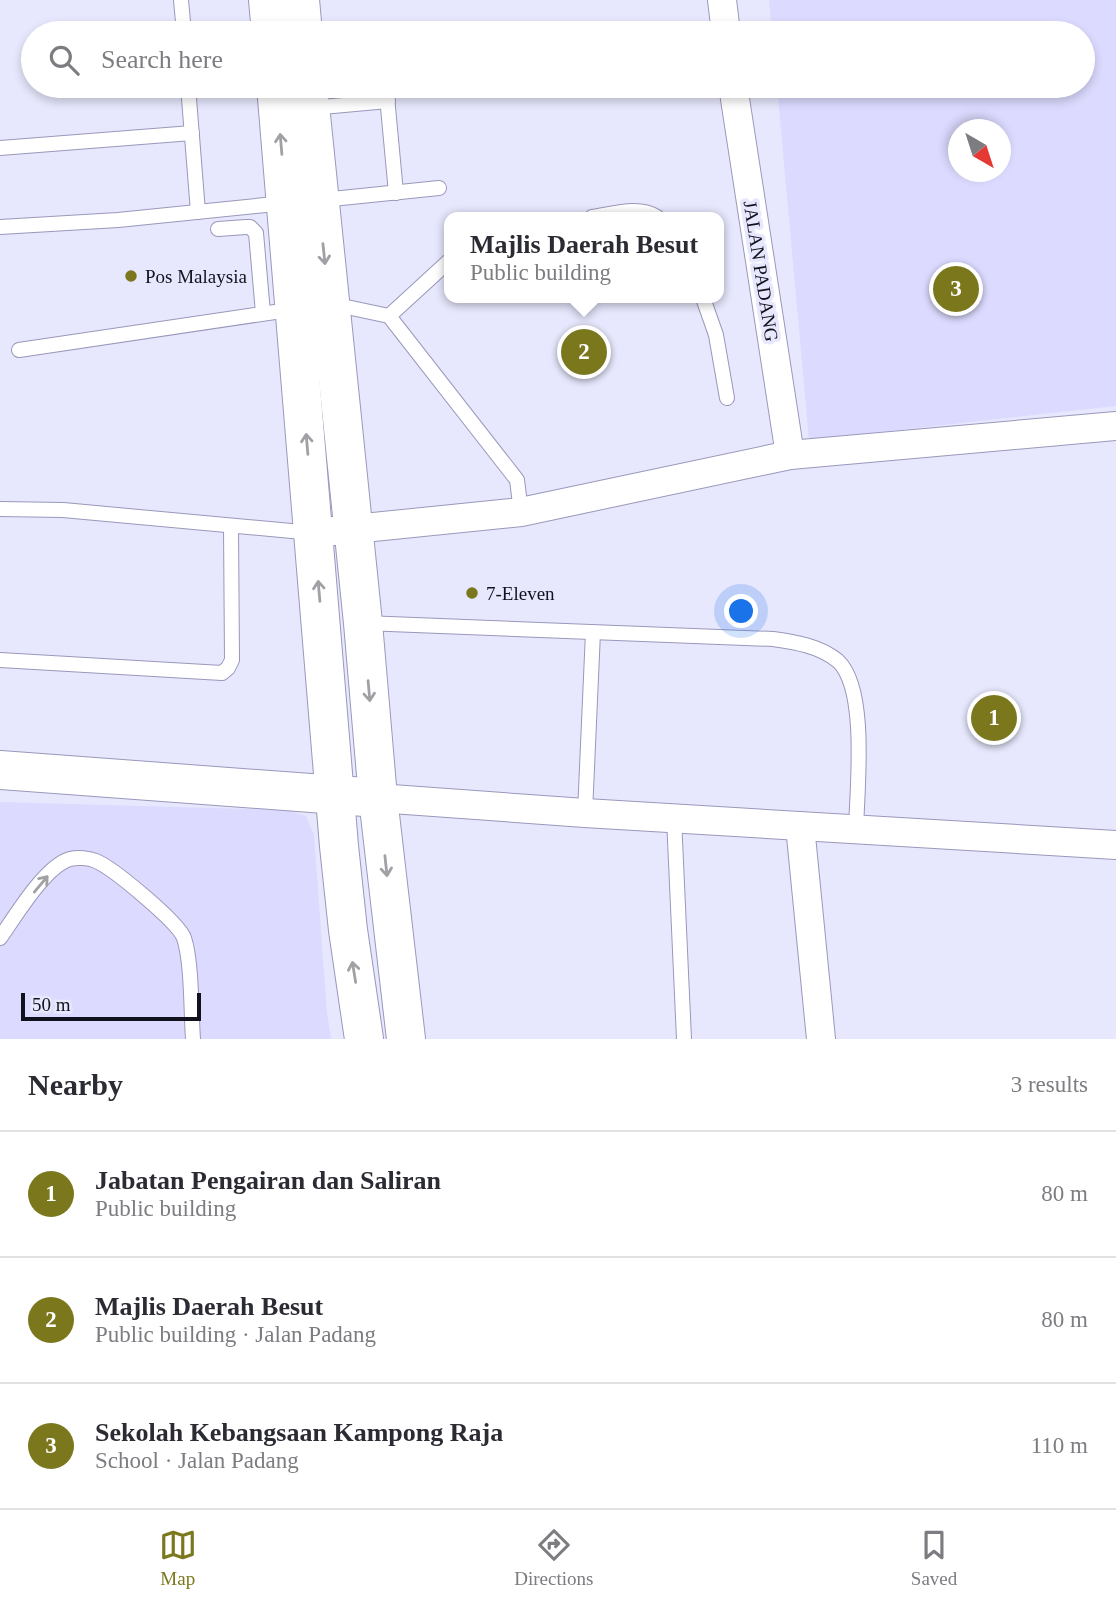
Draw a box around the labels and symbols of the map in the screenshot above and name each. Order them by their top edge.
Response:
north arrow [948,119,1011,182]
one-way arrow [275,134,288,156]
street label: JALAN PADANG [739,199,783,343]
one-way arrow [318,242,331,265]
pin: 3 [933,263,979,315]
place label: Pos Malaysia [145,266,247,287]
marker: Pos Malaysia [123,268,139,284]
pin: 2 [561,326,607,378]
one-way arrow [300,433,313,456]
one-way arrow [312,580,325,603]
place label: 7-Eleven [486,583,555,604]
marker: 7-Eleven [464,585,480,601]
your location [724,594,758,628]
one-way arrow [363,679,376,702]
pin: 1 [971,692,1017,744]
one-way arrow [380,854,393,877]
one-way arrow [33,875,49,893]
one-way arrow [347,961,360,983]
scale bar [21,990,201,1022]

